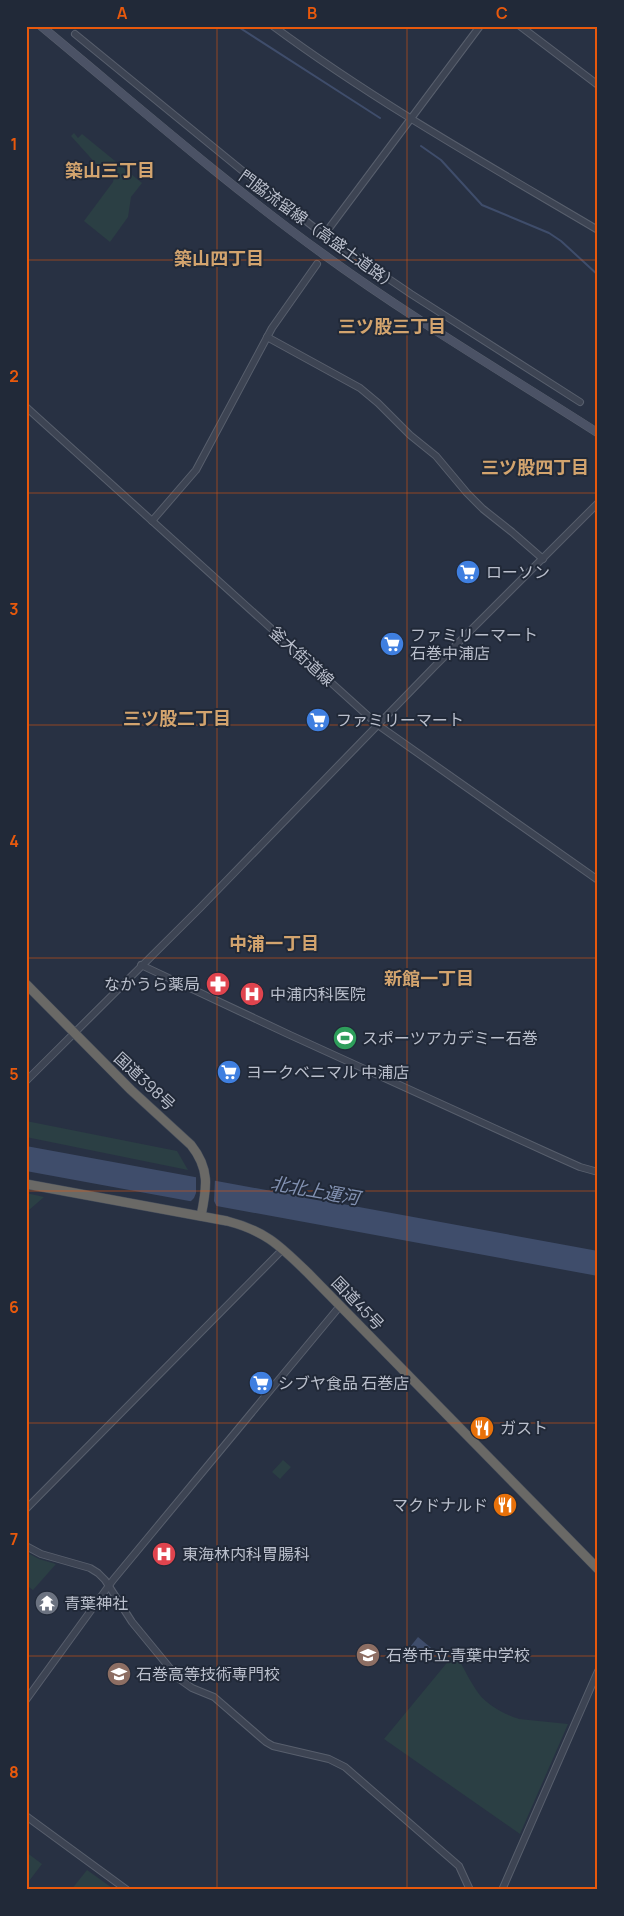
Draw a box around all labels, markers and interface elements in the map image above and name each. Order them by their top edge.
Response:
text: A [117,2,128,24]
text: B [307,2,317,24]
text: C [496,2,508,24]
text: 1 [10,133,18,155]
district label: 築山三丁目 [65,158,155,182]
street label: 門脇流留線（高盛土道路） [235,165,403,295]
district label: 築山四丁目 [174,246,264,270]
district label: 三ツ股三丁目 [338,314,446,338]
text: 2 [9,365,19,387]
district label: 三ツ股四丁目 [481,455,589,479]
supermarket icon: ローソン [455,559,481,585]
place label: ローソン [486,561,550,583]
text: 3 [9,598,19,620]
street label: 釜大街道線 [265,621,339,691]
place label: ファミリーマート 石巻中浦店 [410,624,538,664]
supermarket icon: ファミリーマート 石巻中浦店 [379,631,405,657]
district label: 三ツ股二丁目 [123,706,231,730]
supermarket icon: ファミリーマート [305,707,331,733]
place label: ファミリーマート [336,709,464,731]
text: 4 [9,830,19,852]
district label: 中浦一丁目 [229,931,319,955]
district label: 新館一丁目 [384,966,474,990]
pharmacy icon: なかうら薬局 [205,971,231,997]
place label: なかうら薬局 [104,973,200,995]
hospital icon: 中浦内科医院 [239,981,265,1007]
place label: 中浦内科医院 [270,983,366,1005]
sports icon: スポーツアカデミー石巻 [332,1025,358,1051]
place label: スポーツアカデミー石巻 [362,1027,538,1049]
street label: 国道398号 [110,1047,180,1115]
supermarket icon: ヨークベニマル 中浦店 [216,1059,242,1085]
place label: ヨークベニマル 中浦店 [246,1061,409,1083]
text: 5 [9,1063,19,1085]
water label: 北北上運河 [269,1170,365,1210]
street label: 国道45号 [327,1271,389,1335]
text: 6 [9,1296,19,1318]
supermarket icon: シブヤ食品 石巻店 [248,1370,274,1396]
place label: シブヤ食品 石巻店 [278,1372,409,1394]
restaurant icon: ガスト [469,1415,495,1441]
place label: ガスト [500,1417,548,1439]
restaurant icon: マクドナルド [492,1492,518,1518]
place label: マクドナルド [392,1494,488,1516]
text: 7 [10,1528,18,1550]
hospital icon: 東海林内科胃腸科 [151,1541,177,1567]
place label: 東海林内科胃腸科 [182,1543,310,1565]
temple icon: 青葉神社 [34,1590,60,1616]
place label: 青葉神社 [64,1592,128,1614]
school or university icon: 石巻市立青葉中学校 [355,1642,381,1668]
place label: 石巻市立青葉中学校 [386,1644,530,1666]
school or university icon: 石巻高等技術専門校 [106,1661,132,1687]
place label: 石巻高等技術専門校 [136,1663,280,1685]
text: 8 [9,1761,19,1783]

